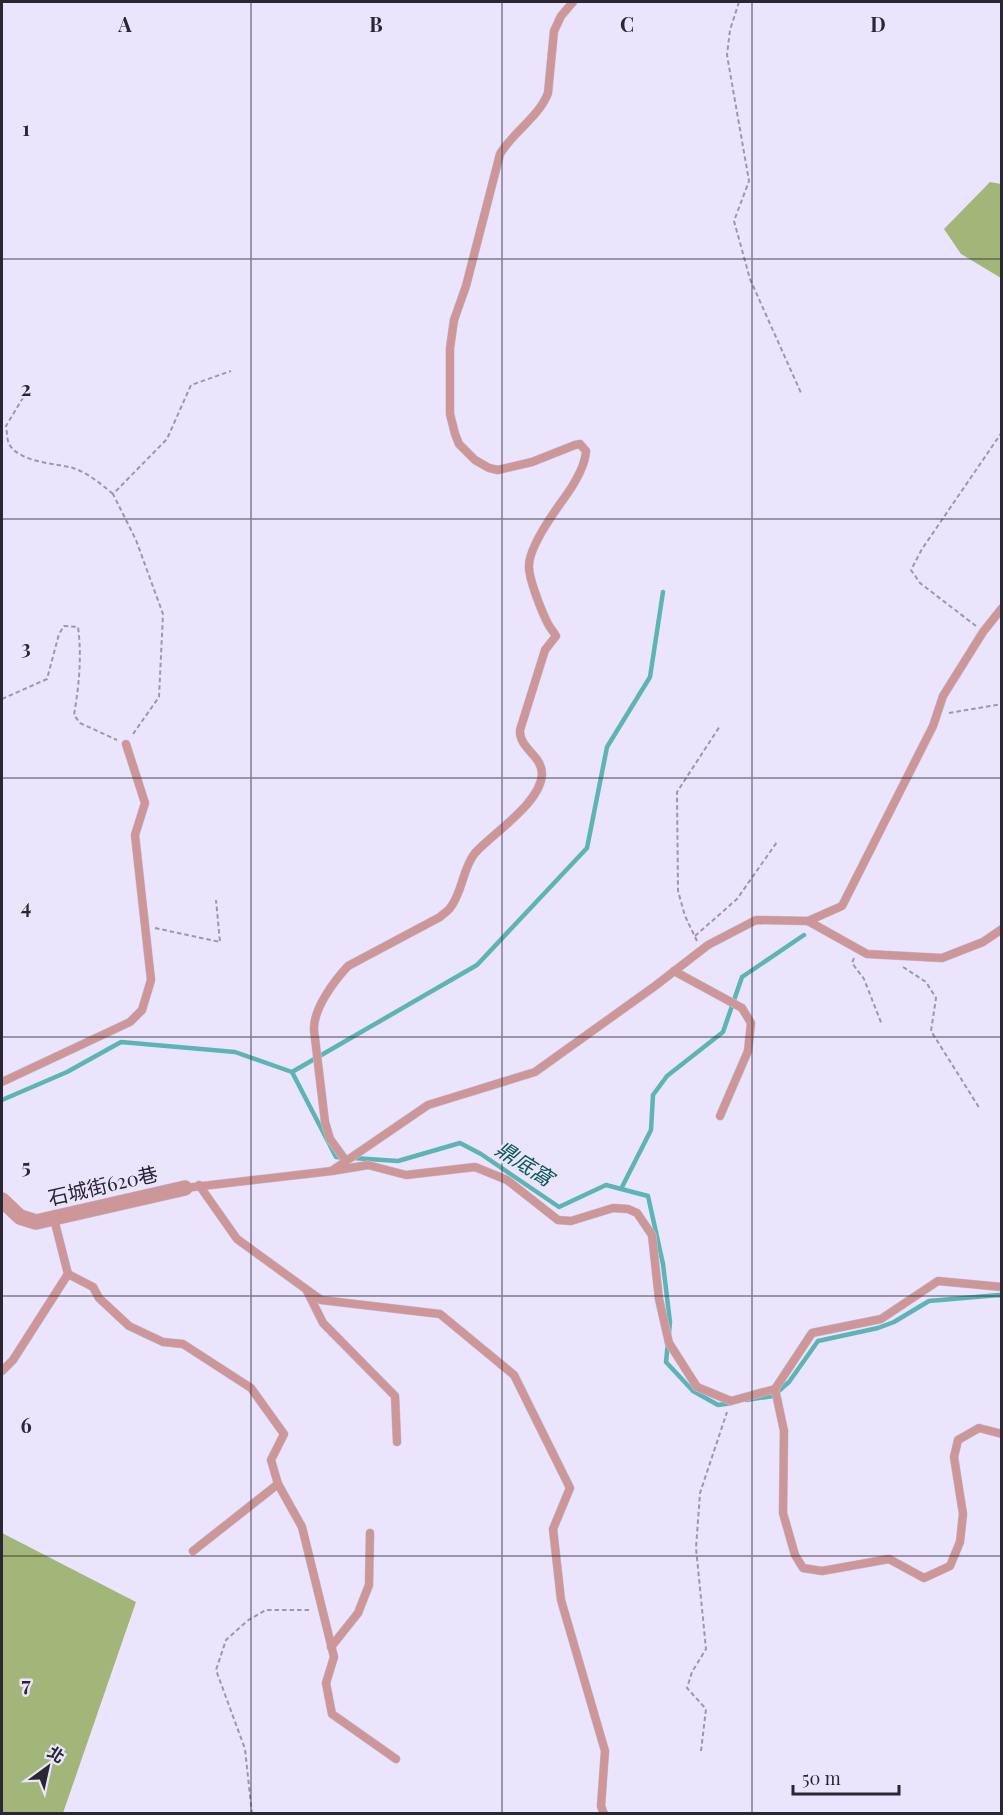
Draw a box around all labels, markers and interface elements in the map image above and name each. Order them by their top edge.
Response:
text: A [117,10,132,37]
text: B [369,10,383,37]
text: C [620,10,634,37]
text: D [870,10,886,37]
text: 1 [22,114,30,141]
text: 2 [21,374,31,401]
text: 3 [21,633,31,660]
text: 4 [21,892,31,919]
water label: 鼎底窩 [491,1133,562,1193]
text: 5 [21,1152,31,1179]
street label: 石城街620巷 [45,1159,160,1210]
text: 6 [20,1411,32,1438]
text: 7 [21,1670,31,1697]
north arrow [18,1737,78,1797]
text: 北 [44,1741,69,1767]
scale bar [793,1758,900,1796]
text: 50 m [802,1766,841,1790]

